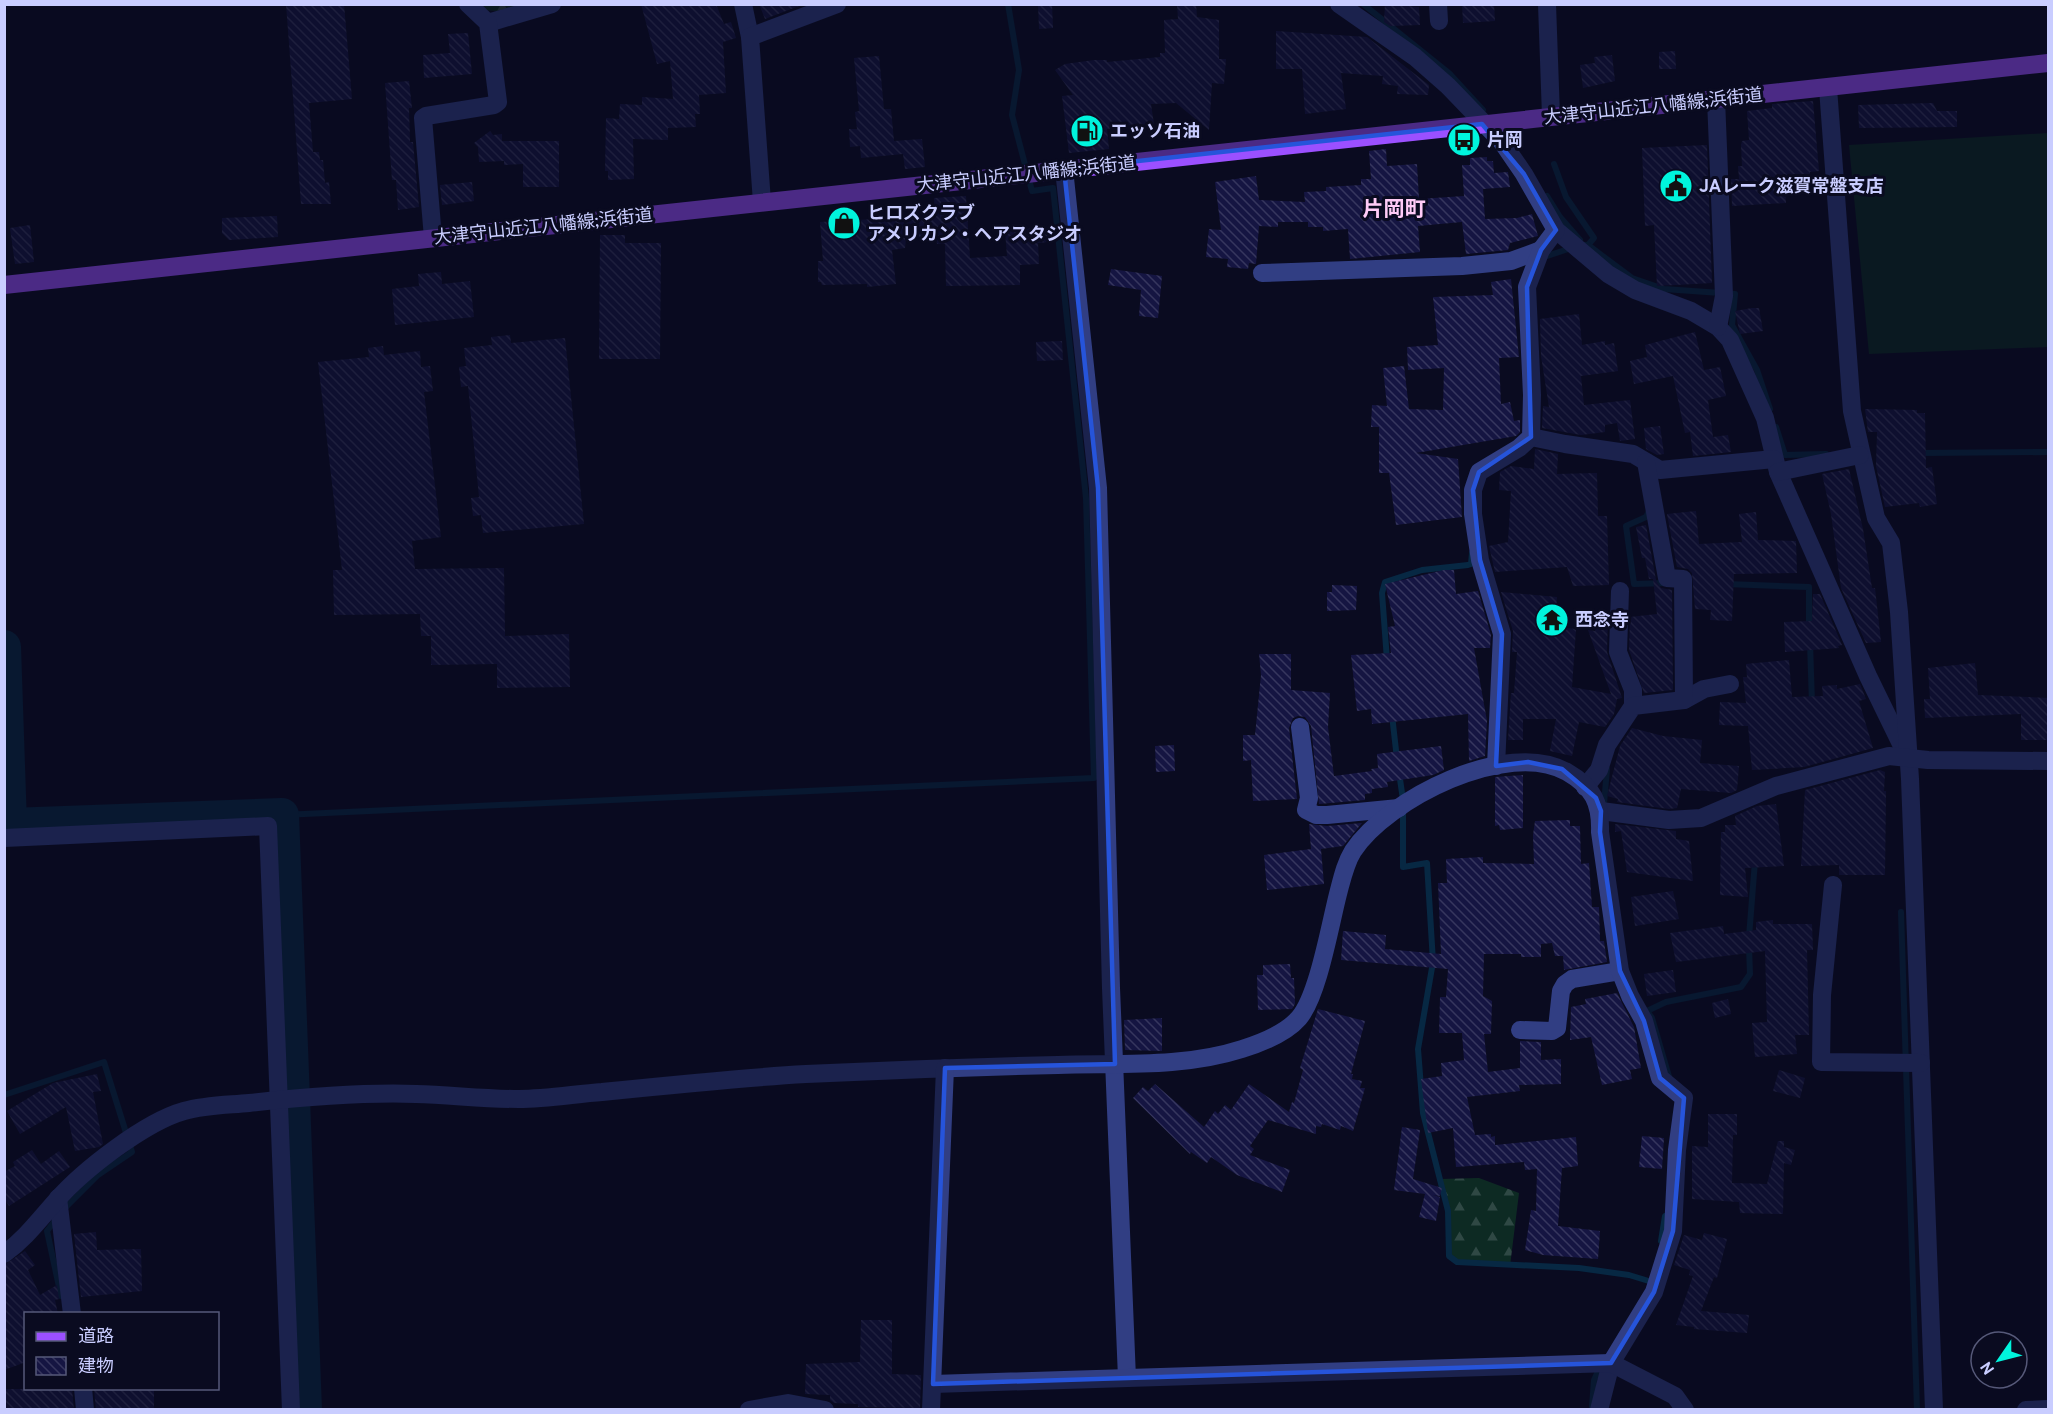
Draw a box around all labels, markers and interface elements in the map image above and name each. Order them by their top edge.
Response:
street label: 大津守山近江八幡線;浜街道 [1543,85,1764,130]
fuel station icon: エッソ石油 [1069,113,1105,149]
place label: エッソ石油 [1110,121,1200,144]
bus stop icon: 片岡 [1446,122,1482,158]
place label: 片岡 [1487,130,1523,153]
street label: 大津守山近江八幡線;浜街道 [916,153,1137,198]
public building icon: JAレーク滋賀常盤支店 [1658,168,1694,204]
place label: JAレーク滋賀常盤支店 [1699,176,1883,199]
district label: 片岡町 [1363,197,1426,224]
place label: ヒロズクラブ アメリカン・ヘアスタジオ [867,203,1082,247]
street label: 大津守山近江八幡線;浜街道 [433,205,654,250]
shop icon: ヒロズクラブ アメリカン・ヘアスタジオ [826,205,862,241]
temple icon: 西念寺 [1534,602,1570,638]
place label: 西念寺 [1575,610,1629,633]
legend [24,1312,219,1390]
text: 道路 [78,1326,114,1349]
north arrow [1969,1330,2029,1390]
text: 建物 [78,1356,114,1379]
text: N [1977,1357,2000,1378]

